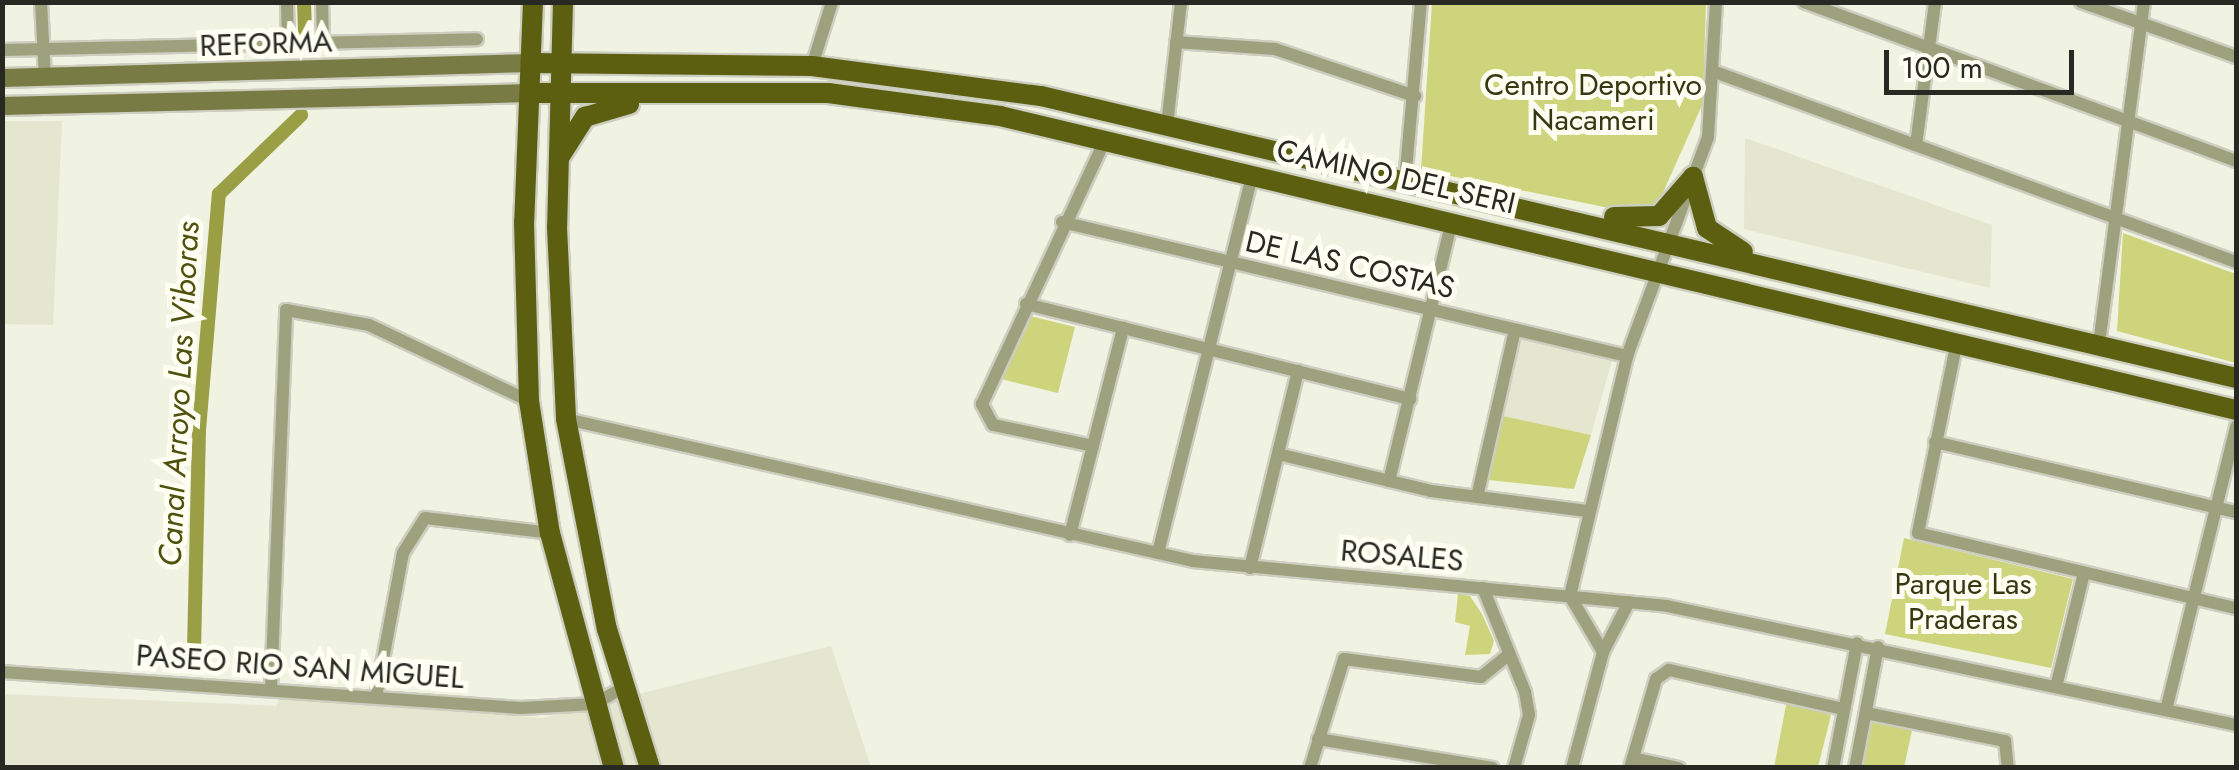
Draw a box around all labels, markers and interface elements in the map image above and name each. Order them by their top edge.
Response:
street label: REFORMA [199,24,333,64]
scale bar [1889,30,2079,92]
text: 100 m [1901,46,1983,89]
park label: Centro Deportivo Nacameri [1484,67,1702,138]
street label: CAMINO DEL SERI [1273,132,1519,222]
water label: Canal Arroyo Las Viboras [151,221,207,567]
street label: DE LAS COSTAS [1242,223,1458,307]
street label: ROSALES [1339,533,1465,579]
park label: Parque Las Praderas [1894,566,2032,636]
street label: PASEO RIO SAN MIGUEL [135,638,465,696]

